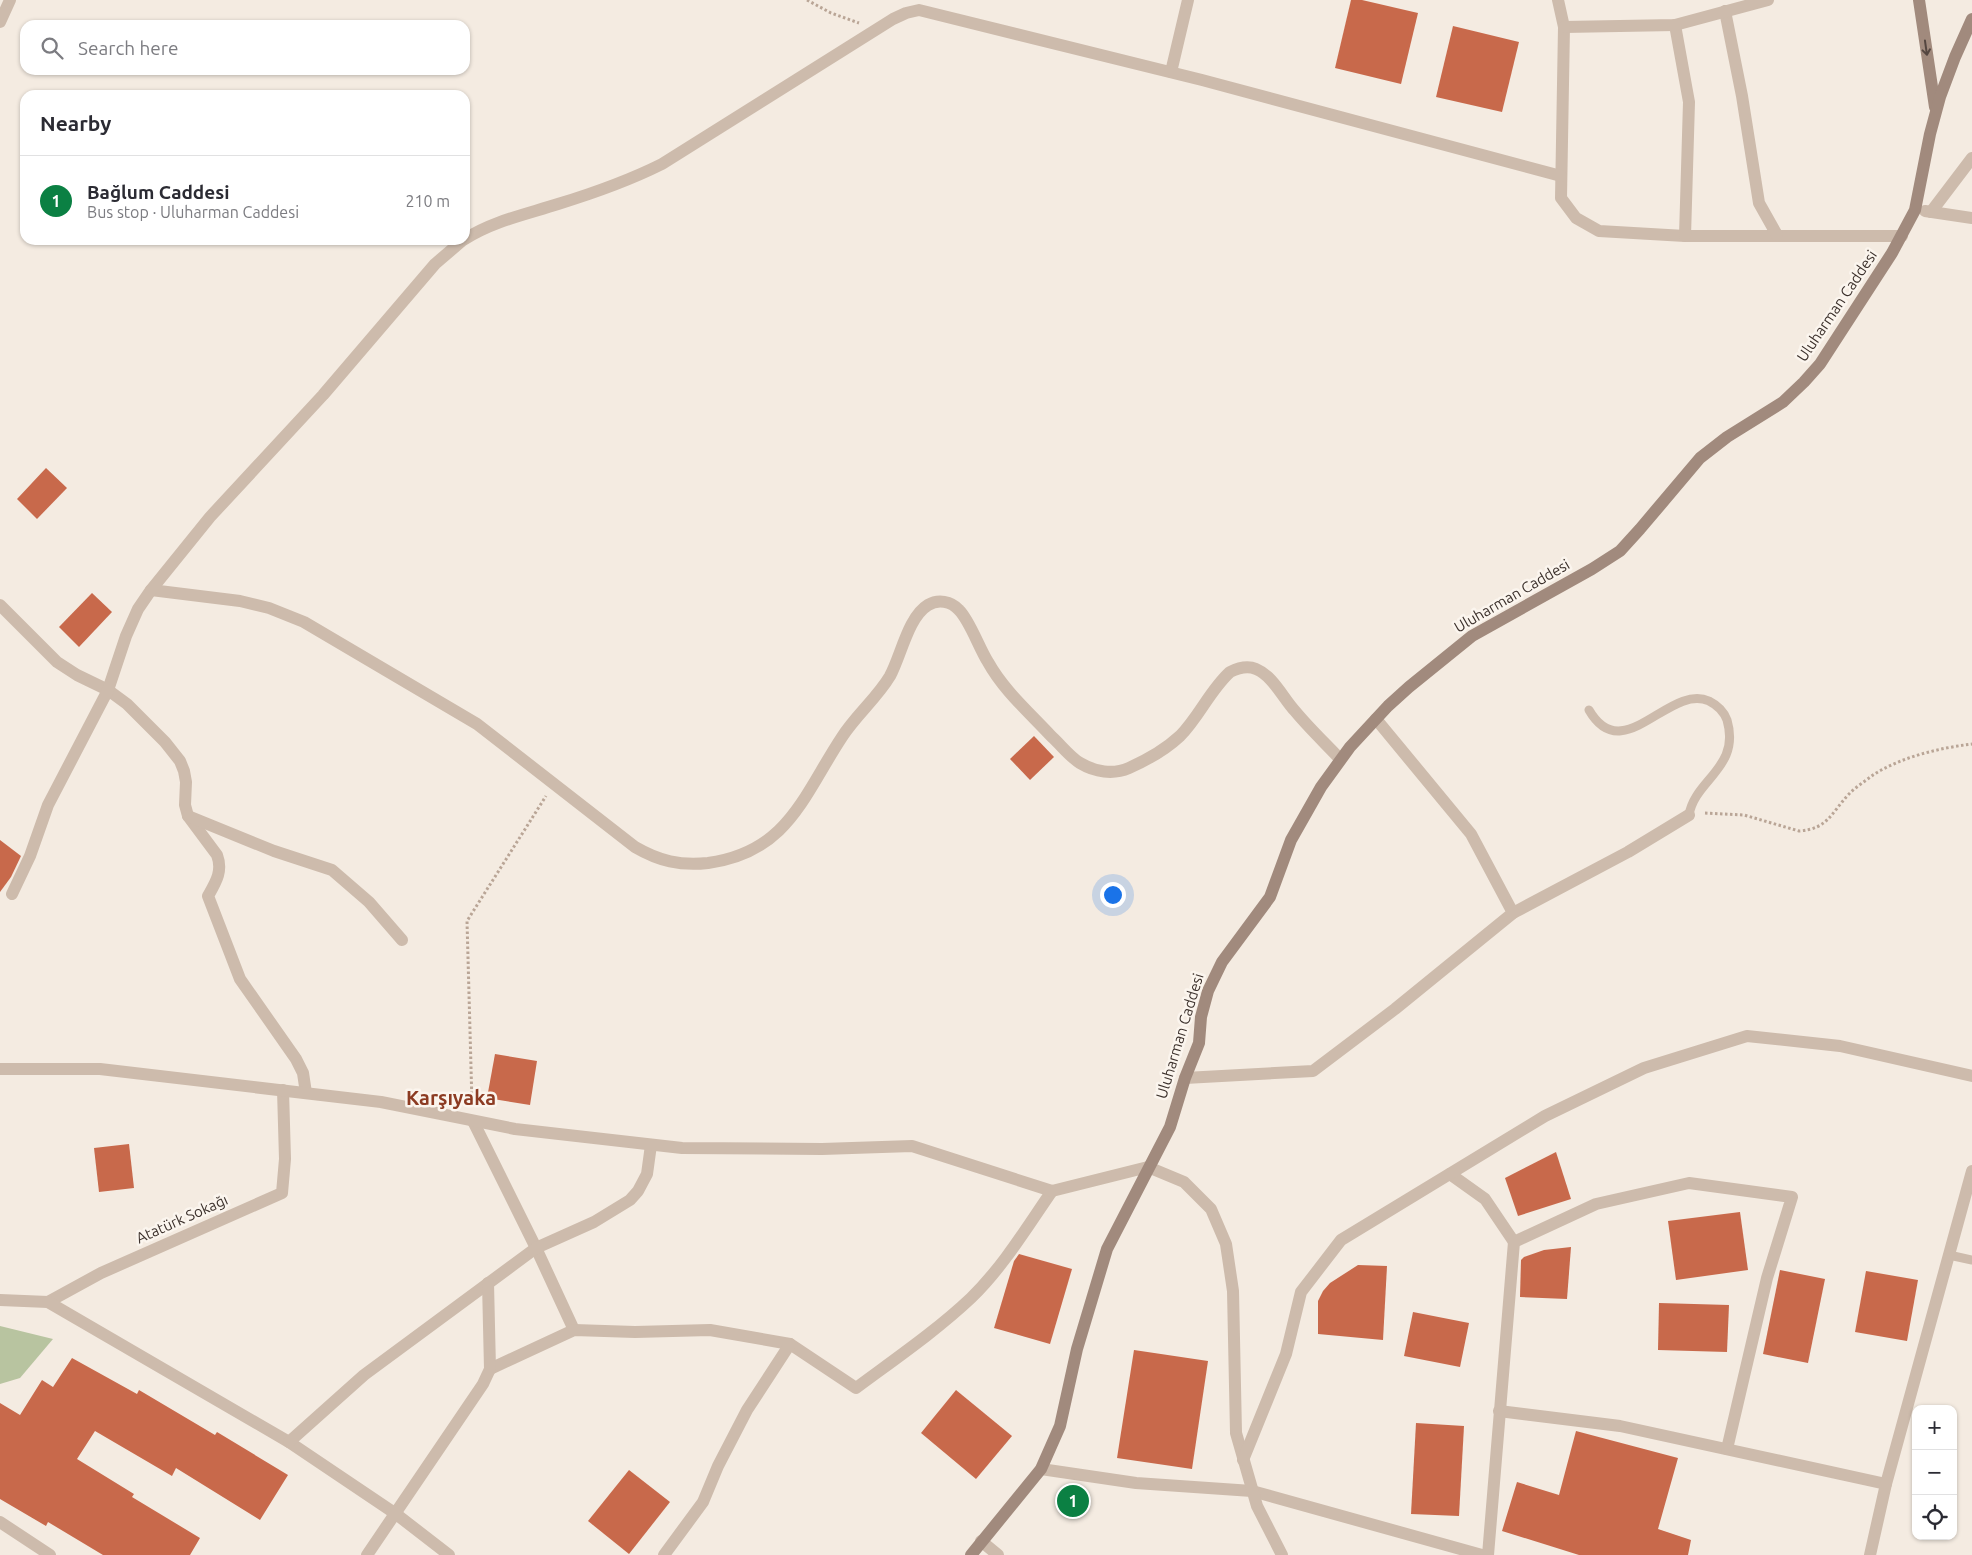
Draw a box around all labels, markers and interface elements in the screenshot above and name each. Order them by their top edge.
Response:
search box [20,20,470,75]
icon: search [38,34,66,62]
text: Search here [78,37,178,59]
one-way arrow [1922,40,1932,56]
text: Nearby [40,111,111,135]
text: Bağlum Caddesi [87,181,229,203]
text: 1 [51,192,61,210]
text: 210 m [405,192,450,210]
text: Bus stop · Uluharman Caddesi [87,203,299,221]
street label: Uluharman Caddesi [1793,247,1880,364]
street label: Uluharman Caddesi [1451,556,1572,635]
your location [1100,882,1126,908]
street label: Uluharman Caddesi [1152,971,1207,1101]
district label: Karşıyaka [406,1086,496,1109]
street label: Atatürk Sokağı [133,1191,230,1246]
map controls [1912,1405,1957,1540]
button: + [1912,1405,1957,1450]
button: − [1912,1450,1957,1495]
pin: 1 [1057,1482,1089,1520]
button: locate [1912,1495,1957,1540]

